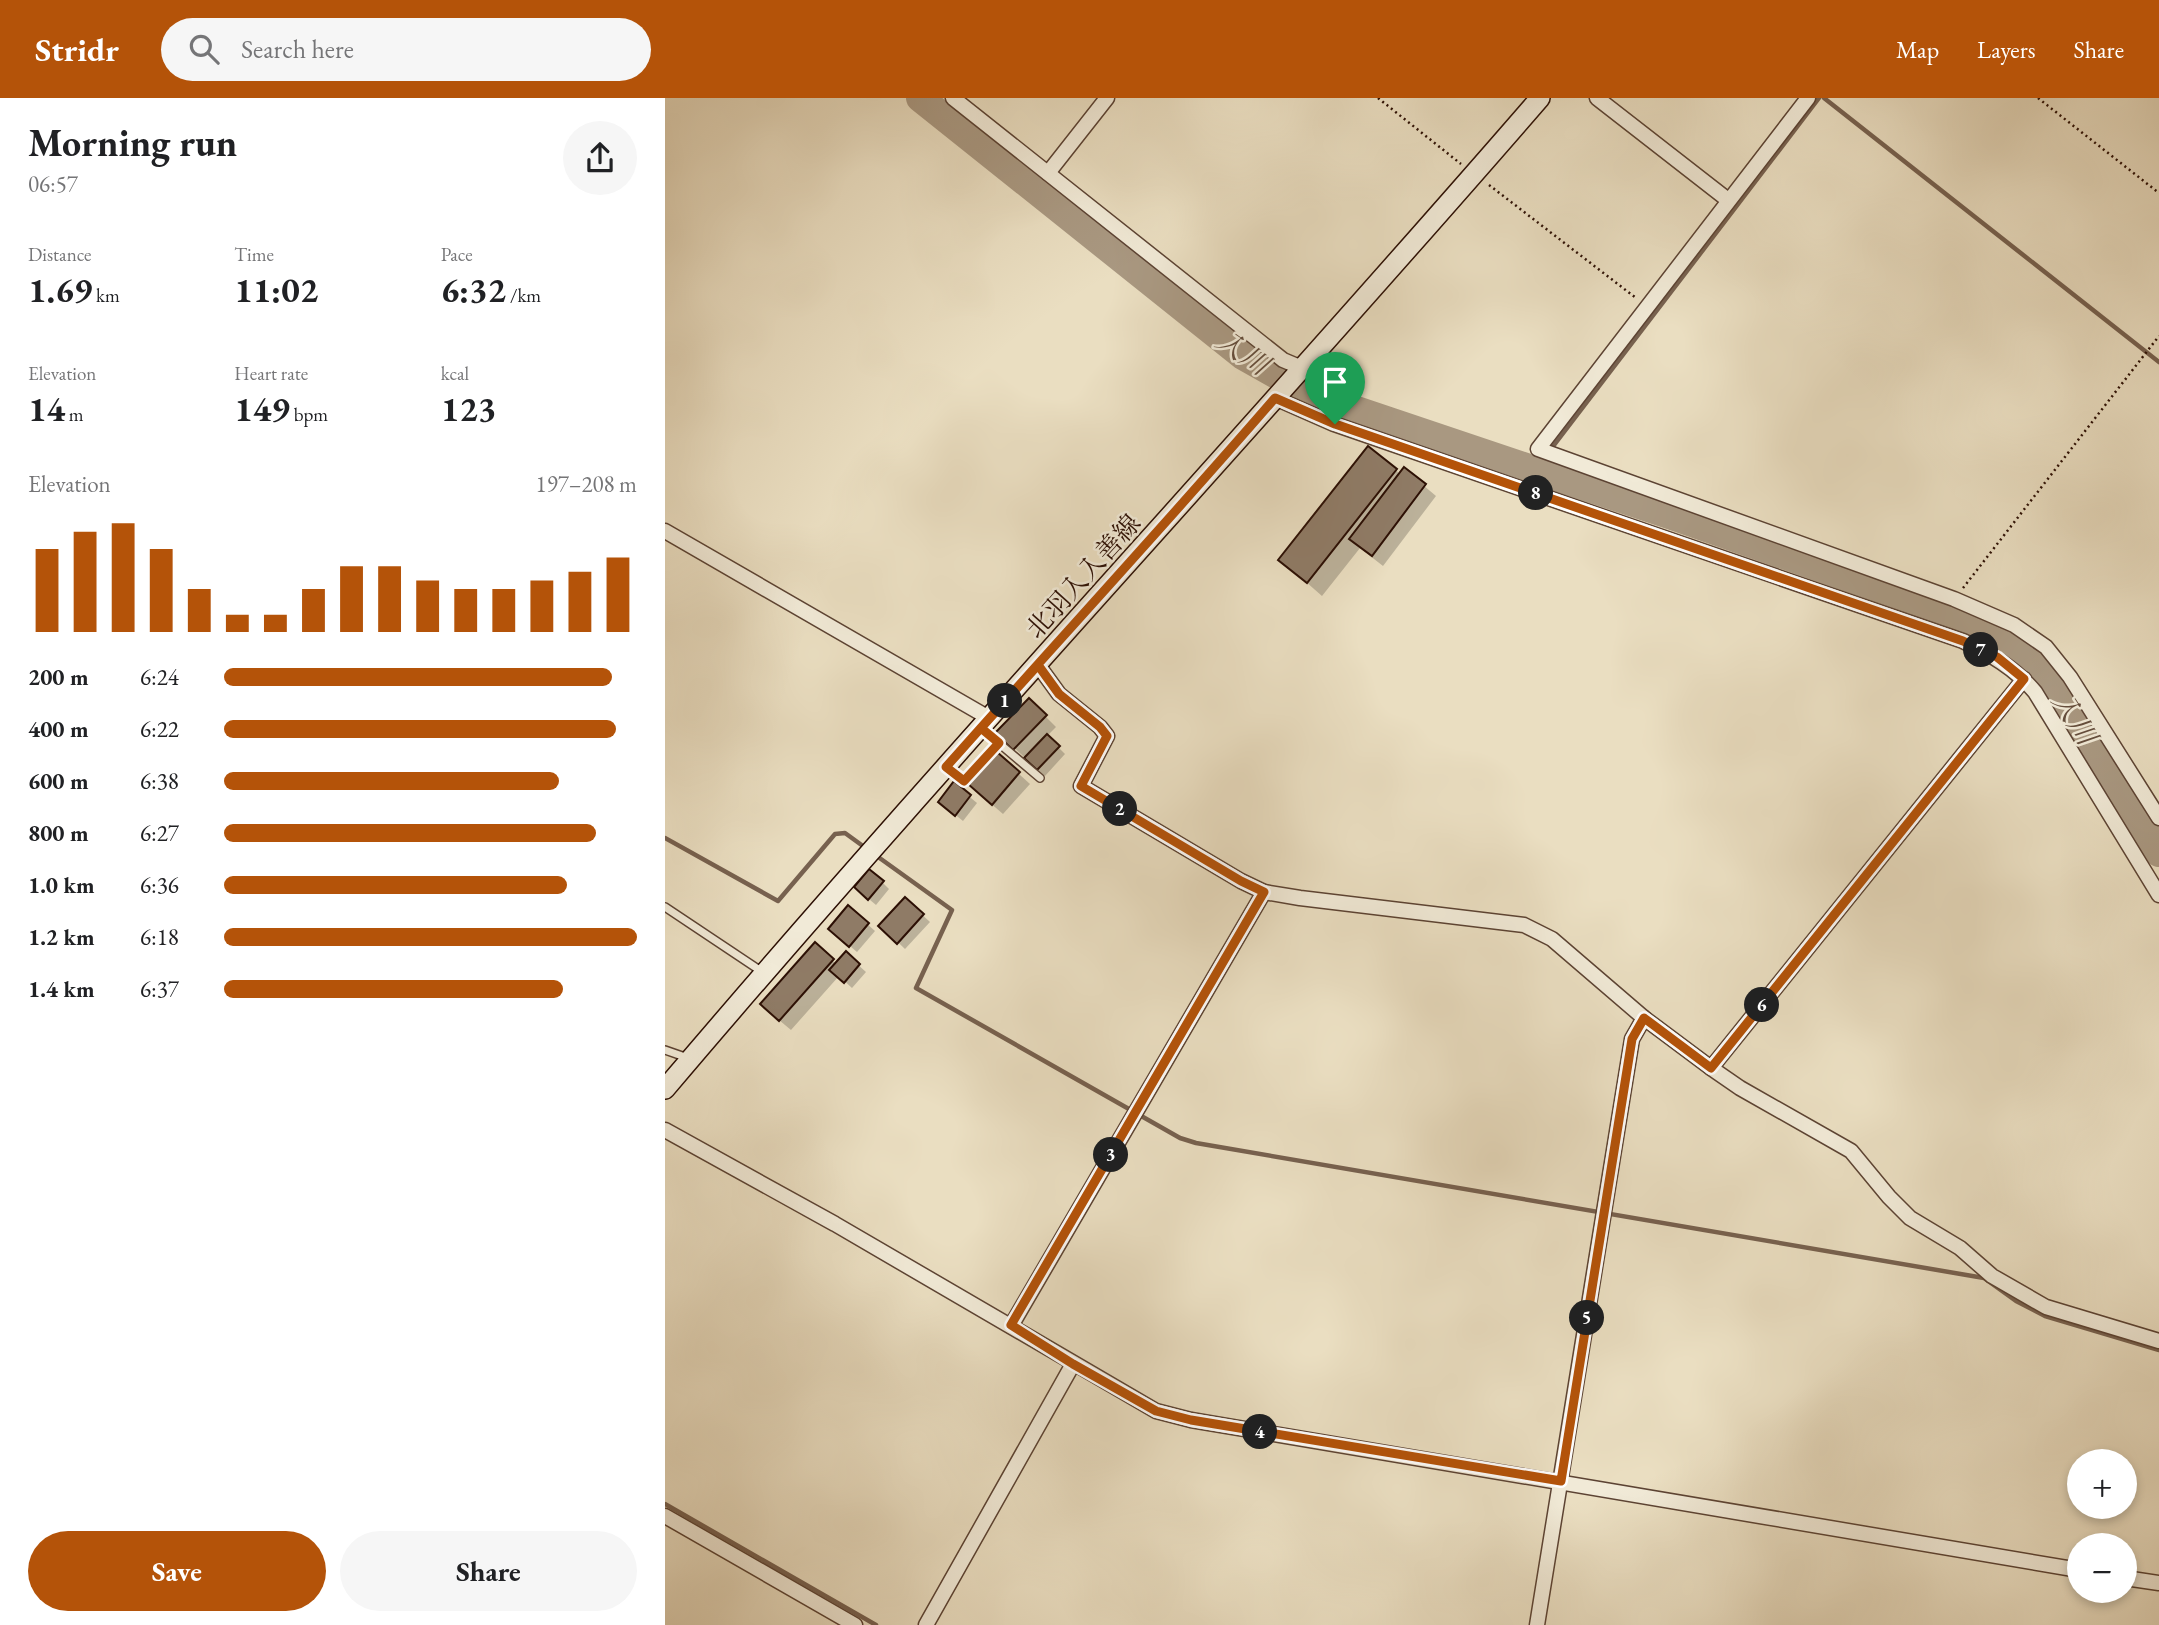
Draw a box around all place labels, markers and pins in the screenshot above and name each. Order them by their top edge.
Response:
pin [1305,352,1365,424]
pin: 8 [1519,476,1553,510]
pin: 7 [1963,632,1999,668]
pin: 1 [987,684,1023,718]
pin: 2 [1103,792,1137,826]
pin: 6 [1745,988,1779,1023]
pin: 3 [1093,1138,1129,1172]
pin: 5 [1569,1300,1605,1336]
pin: 4 [1243,1414,1277,1450]

